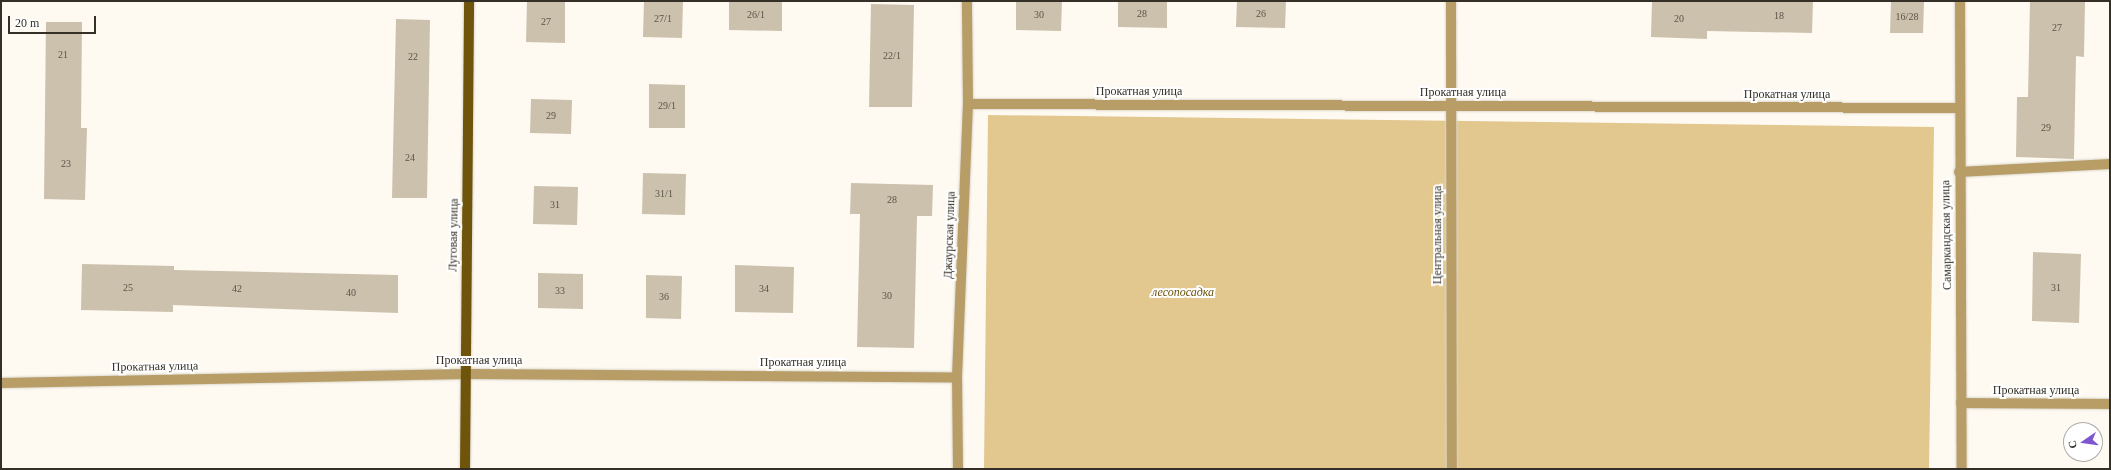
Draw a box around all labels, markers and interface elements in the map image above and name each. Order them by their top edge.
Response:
scale bar [10,8,98,34]
house number: 28 [1137,8,1147,20]
house number: 26 [1256,8,1266,20]
house number: 26/1 [747,9,765,21]
house number: 30 [1034,9,1044,21]
house number: 18 [1774,10,1784,22]
house number: 16/28 [1896,11,1918,23]
house number: 27/1 [654,13,672,25]
house number: 20 [1674,13,1684,25]
text: 20 m [15,16,39,30]
house number: 27 [541,16,551,28]
house number: 27 [2052,22,2062,34]
house number: 21 [58,49,68,61]
house number: 22/1 [883,50,901,62]
house number: 22 [408,51,418,63]
street label: Прокатная улица [1096,85,1182,99]
street label: Прокатная улица [1420,86,1506,100]
street label: Прокатная улица [1744,88,1830,102]
house number: 29/1 [658,100,676,112]
house number: 29 [546,110,556,122]
house number: 29 [2041,122,2051,134]
house number: 24 [405,152,415,164]
house number: 23 [61,158,71,170]
street label: Самаркандская улица [1939,180,1955,290]
street label: Центральная улица [1431,186,1445,284]
house number: 31/1 [655,188,673,200]
street label: Джаурская улица [941,191,959,279]
house number: 28 [887,194,897,206]
street label: Луговая улица [446,198,462,272]
house number: 31 [550,199,560,211]
house number: 25 [123,282,133,294]
house number: 31 [2051,282,2061,294]
house number: 42 [232,283,242,295]
house number: 34 [759,283,769,295]
house number: 33 [555,285,565,297]
park label: лесопосадка [1152,286,1214,300]
house number: 40 [346,287,356,299]
house number: 30 [882,290,892,302]
house number: 36 [659,291,669,303]
street label: Прокатная улица [436,354,522,368]
street label: Прокатная улица [760,356,846,370]
street label: Прокатная улица [112,359,198,375]
street label: Прокатная улица [1993,384,2079,398]
north arrow [2063,422,2103,462]
text: С [2066,439,2079,450]

